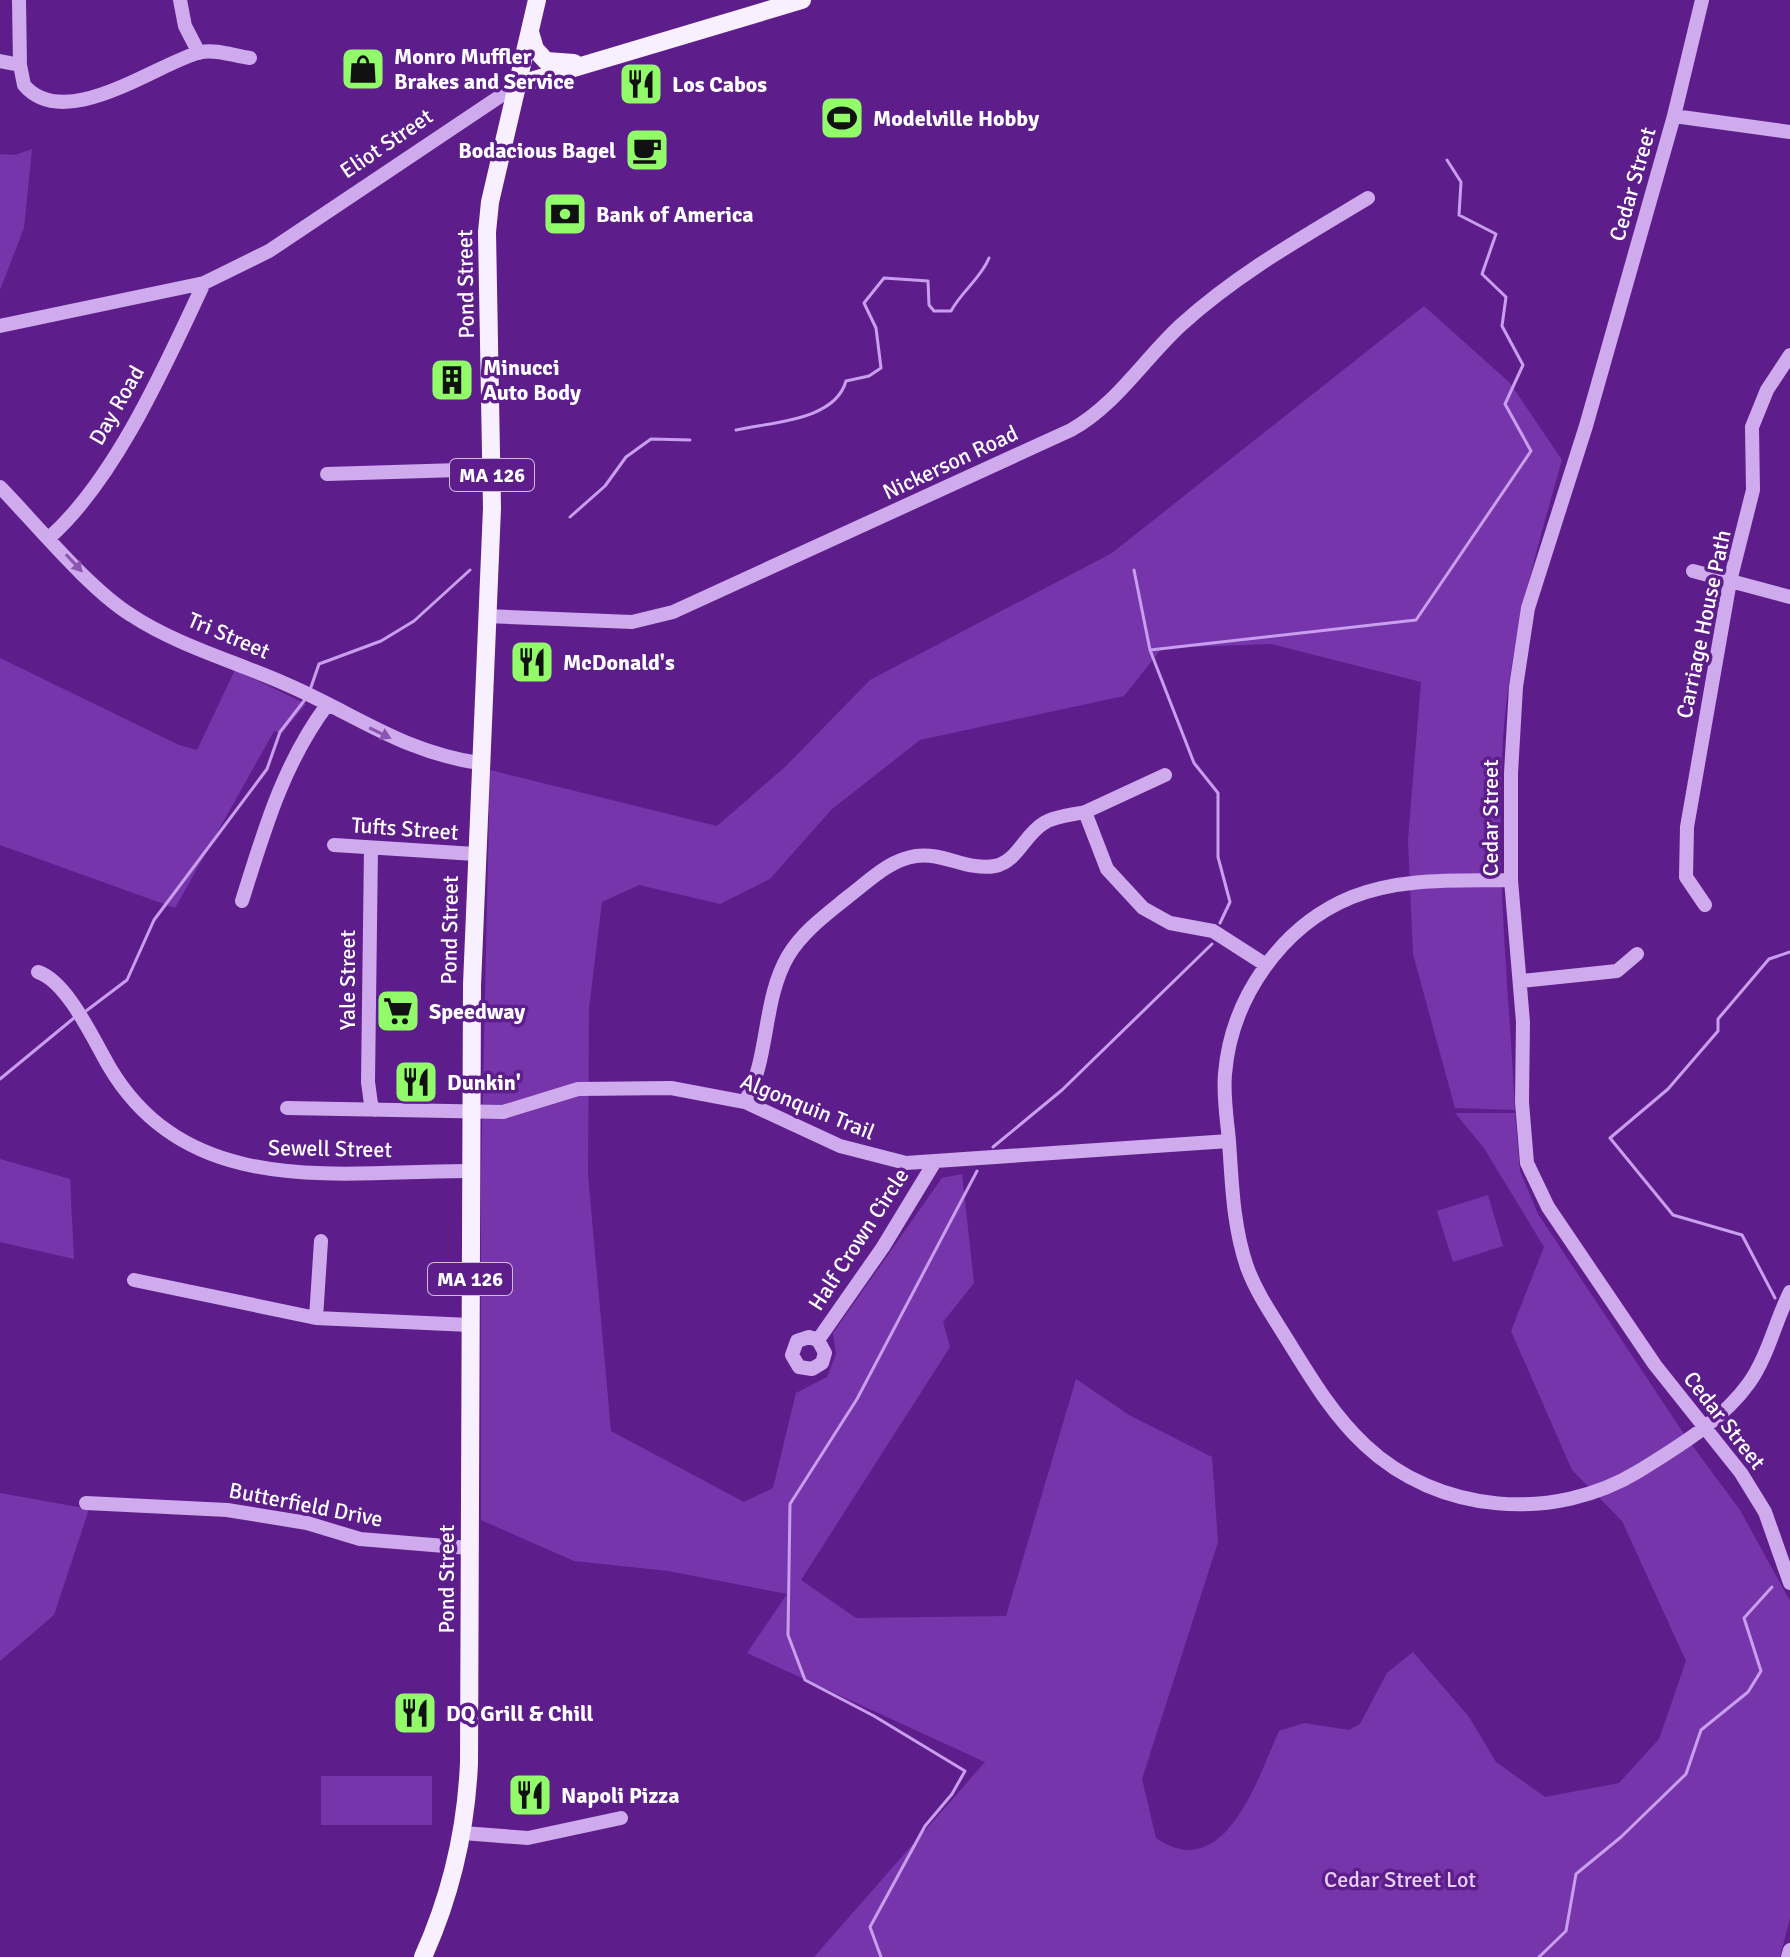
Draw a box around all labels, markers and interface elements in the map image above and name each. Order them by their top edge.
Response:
place label: Monro Muffler Brakes and Service [394,43,574,95]
shop icon: Monro Muffler Brakes and Service [339,45,387,93]
restaurant icon: Los Cabos [617,60,665,108]
place label: Los Cabos [672,71,767,98]
sports icon: Modelville Hobby [818,94,866,142]
street label: Eliot Street [335,102,438,184]
place label: Modelville Hobby [873,105,1039,132]
street label: Cedar Street [1603,124,1662,244]
cafe icon: Bodacious Bagel [623,126,671,174]
place label: Bodacious Bagel [458,137,616,164]
bank icon: Bank of America [541,190,589,238]
place label: Bank of America [596,201,754,228]
street label: Pond Street [451,229,480,339]
place label: Minucci Auto Body [483,354,581,406]
building icon: Minucci Auto Body [428,356,476,404]
street label: Day Road [83,361,150,450]
street label: Nickerson Road [878,419,1022,506]
road number: MA 126 [450,459,534,491]
street label: Carriage House Path [1670,528,1737,721]
one-way arrow [64,553,82,572]
street label: Tri Street [184,606,274,665]
restaurant icon: McDonald's [508,638,556,686]
place label: McDonald's [563,649,675,676]
one-way arrow [369,727,392,740]
street label: Cedar Street [1477,759,1504,877]
street label: Tufts Street [351,811,460,846]
street label: Pond Street [435,875,464,985]
street label: Yale Street [334,929,361,1030]
supermarket icon: Speedway [374,987,422,1035]
place label: Speedway [429,998,525,1025]
restaurant icon: Dunkin' [392,1058,440,1106]
street label: Algonquin Trail [737,1067,879,1146]
place label: Dunkin' [447,1069,521,1096]
street label: Sewell Street [268,1134,393,1163]
street label: Half Crown Circle [802,1163,914,1315]
road number: MA 126 [428,1263,512,1295]
street label: Cedar Street [1678,1366,1772,1475]
street label: Butterfield Drive [227,1476,385,1533]
street label: Pond Street [433,1524,460,1634]
restaurant icon: DQ Grill & Chill [391,1689,439,1737]
place label: DQ Grill & Chill [446,1700,594,1727]
restaurant icon: Napoli Pizza [506,1771,554,1819]
place label: Napoli Pizza [561,1782,680,1809]
park label: Cedar Street Lot [1324,1866,1476,1893]

